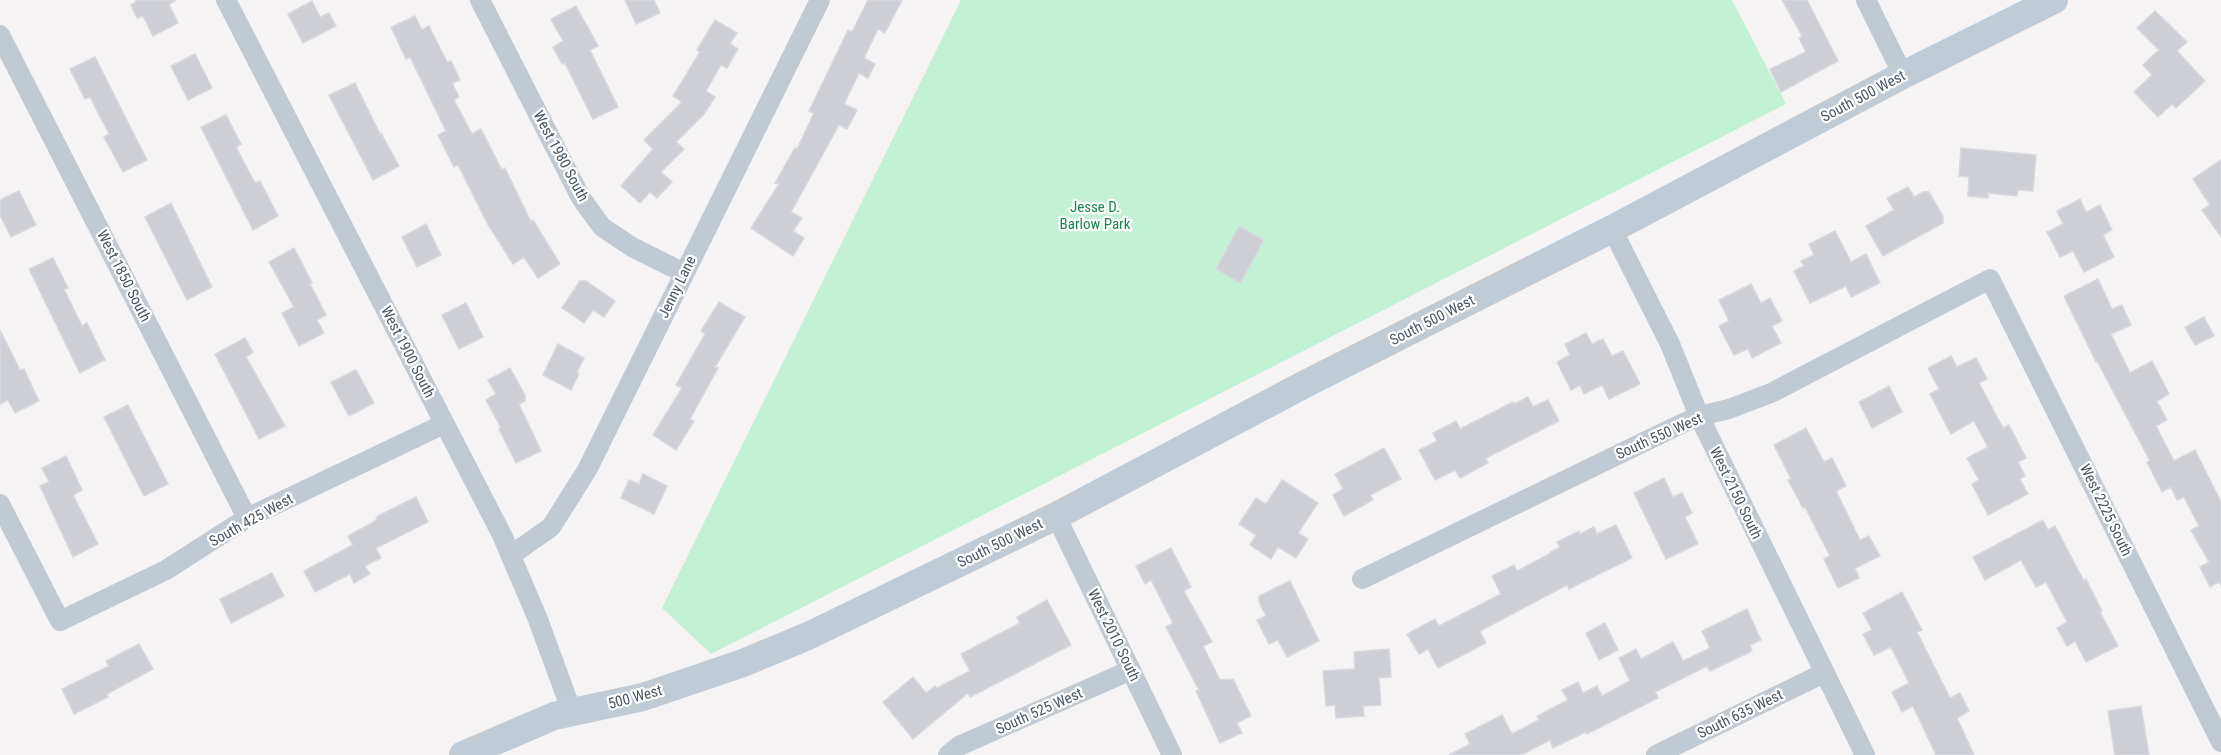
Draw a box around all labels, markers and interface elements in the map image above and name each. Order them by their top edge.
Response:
street label: South 500 West [1818,66,1908,126]
street label: West 1980 South [530,108,592,204]
park label: Jesse D. Barlow Park [1060,198,1131,233]
street label: West 1850 South [93,227,155,325]
street label: Jenny Lane [654,253,700,321]
street label: South 500 West [1387,291,1477,349]
street label: West 1900 South [377,303,439,401]
street label: South 550 West [1613,409,1705,463]
street label: West 2150 South [1706,444,1766,542]
street label: West 2225 South [2076,461,2136,559]
street label: South 425 West [206,490,296,550]
street label: South 500 West [954,515,1046,571]
street label: West 2010 South [1084,586,1144,684]
street label: 500 West [606,681,664,713]
street label: South 525 West [993,684,1085,738]
street label: South 635 West [1694,686,1786,742]

